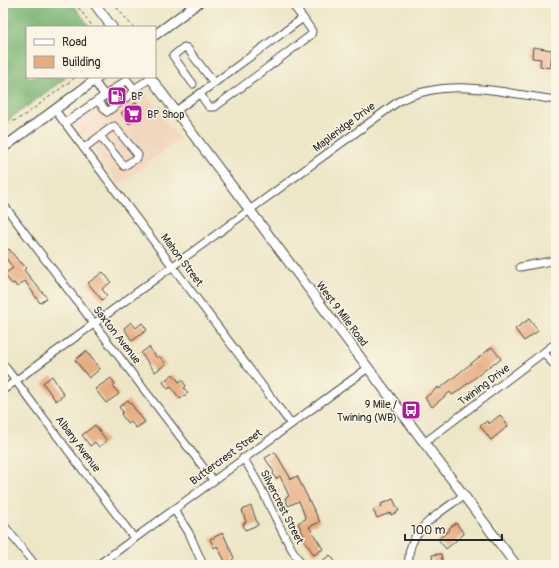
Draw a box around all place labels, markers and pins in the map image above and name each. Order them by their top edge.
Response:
fuel station icon: BP [106,85,128,107]
place label: BP [131,90,143,103]
supermarket icon: BP Shop [122,103,144,125]
place label: BP Shop [147,108,184,121]
place label: 9 Mile / Twining (WB) [337,398,397,424]
bus stop icon: 9 Mile / Twining (WB) [400,399,422,421]

